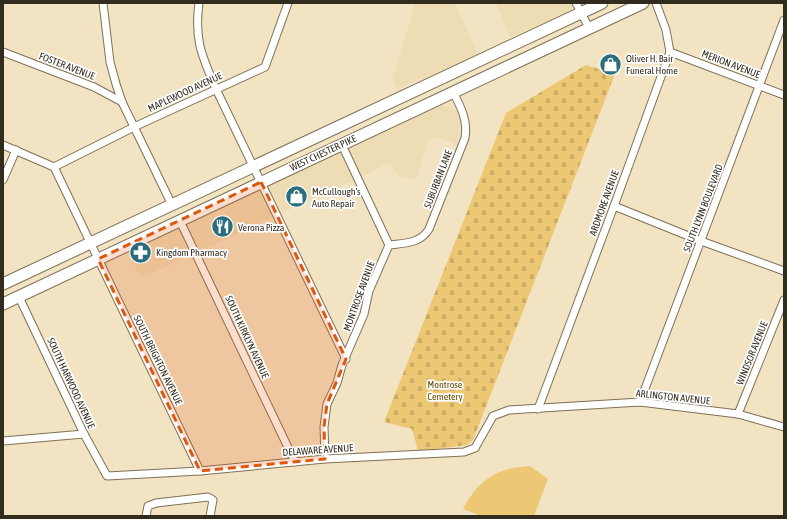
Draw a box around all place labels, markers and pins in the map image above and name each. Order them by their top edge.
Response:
shop icon: Oliver H. Bair Funeral Home [597,51,623,77]
place label: Oliver H. Bair Funeral Home [626,53,678,76]
shop icon: McCullough's Auto Repair [283,184,309,210]
place label: McCullough's Auto Repair [312,186,361,209]
restaurant icon: Verona Pizza [210,214,236,240]
place label: Verona Pizza [238,222,285,233]
pharmacy icon: Kingdom Pharmacy [128,239,154,265]
place label: Kingdom Pharmacy [156,247,227,258]

